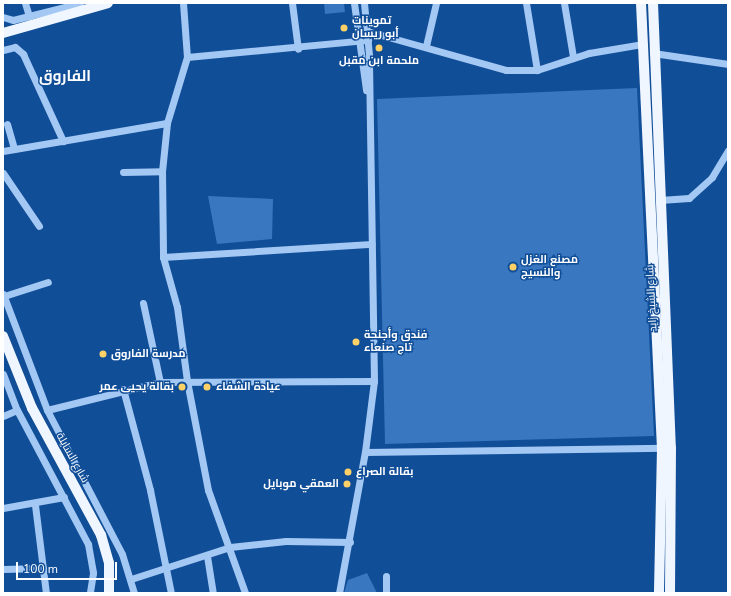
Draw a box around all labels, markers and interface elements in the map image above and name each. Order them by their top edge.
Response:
place label: تموينات أبو ريسان [352,15,399,41]
marker: تموينات أبو ريسان [339,23,349,33]
marker: ملحمة ابن مقبل [374,43,384,53]
place label: ملحمة ابن مقبل [339,54,419,68]
district label: الفاروق [39,68,91,86]
place label: مصنع الغزل والنسيج [521,254,578,280]
marker: مصنع الغزل والنسيج [508,262,518,272]
street label: شارع الشيخ زايد [644,264,660,332]
place label: فندق وأجنحة تاج صنعاء [364,329,427,355]
marker: فندق وأجنحة تاج صنعاء [351,337,361,347]
place label: مدرسة الفاروق [111,347,186,361]
marker: مدرسة الفاروق [98,349,108,359]
place label: بقالة يحيى عمر [100,380,174,394]
place label: عيادة الشفاء [216,380,281,394]
marker: عيادة الشفاء [201,381,213,393]
marker: بقالة يحيى عمر [177,382,187,392]
street label: شارع السايلة [53,431,91,485]
place label: بقالة الصراع [356,465,414,479]
marker: بقالة الصراع [343,467,353,477]
place label: العمقي موبايل [263,477,339,491]
marker: العمقي موبايل [342,479,352,489]
scale bar [18,554,119,580]
text: 100 m [23,561,58,577]

